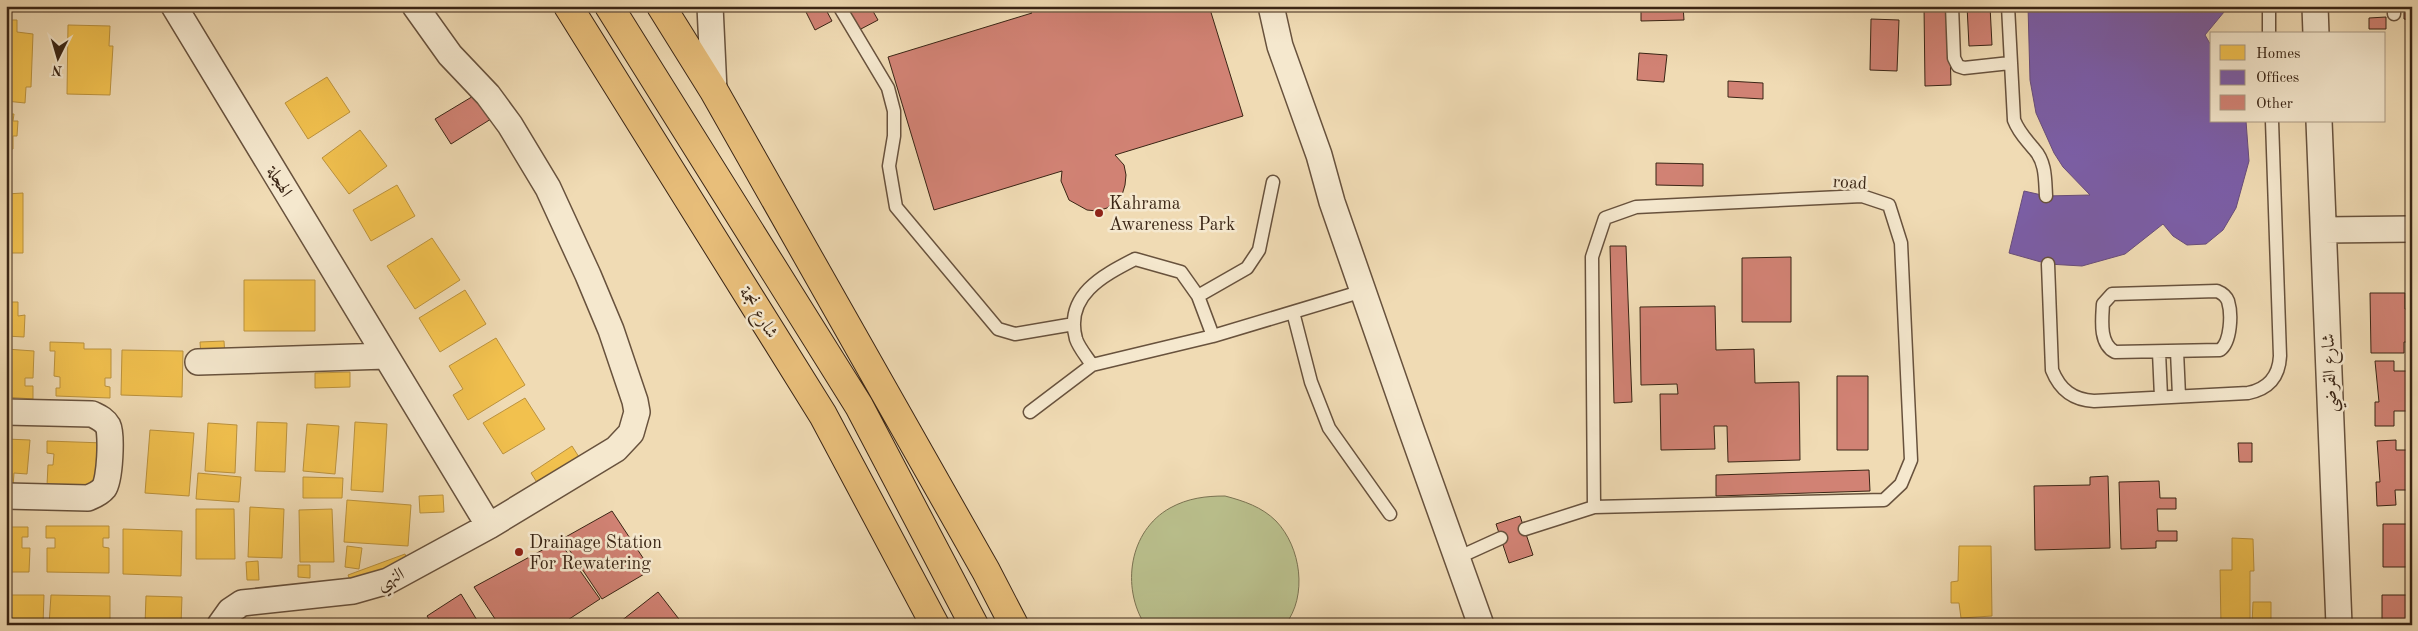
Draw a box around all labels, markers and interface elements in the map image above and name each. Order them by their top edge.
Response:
north arrow [32,32,82,82]
legend [2210,32,2386,122]
text: Homes [2256,47,2301,62]
text: N [51,62,63,77]
text: Offices [2256,71,2299,86]
text: Other [2256,97,2293,112]
street label: الهجلة [263,162,295,200]
street label: road [1832,173,1868,193]
place label: Kahrama Awareness Park [1109,195,1235,234]
marker: Kahrama Awareness Park [1093,207,1105,219]
street label: شارع نجمة [731,283,782,344]
street label: شارع القرضي [2320,333,2347,413]
place label: Drainage Station For Rewatering [529,534,662,573]
marker: Drainage Station For Rewatering [513,546,525,558]
street label: النهي [374,565,410,599]

